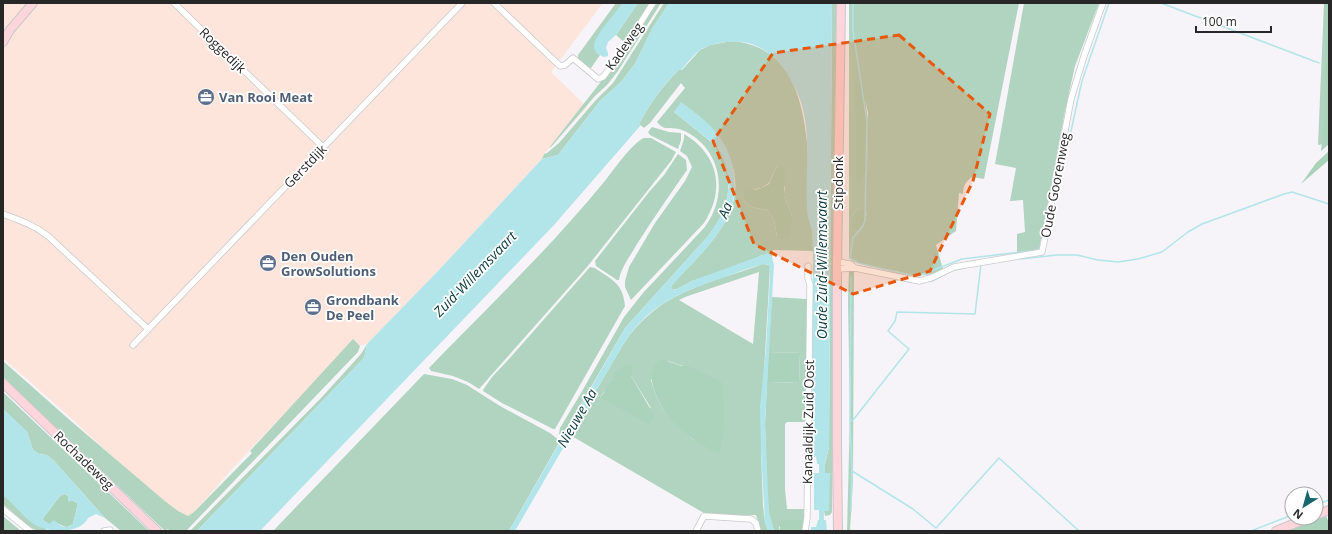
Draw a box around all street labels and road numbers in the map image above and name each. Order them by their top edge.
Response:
street label: Kadeweg [601,18,647,74]
street label: Roggedijk [196,23,250,77]
street label: Oude Goorenweg [1036,131,1074,239]
street label: Gerstdijk [280,140,330,192]
street label: Stipdonk [829,156,847,210]
street label: Kanaaldijk Zuid Oost [798,359,818,484]
street label: Rochadeweg [50,427,118,493]

